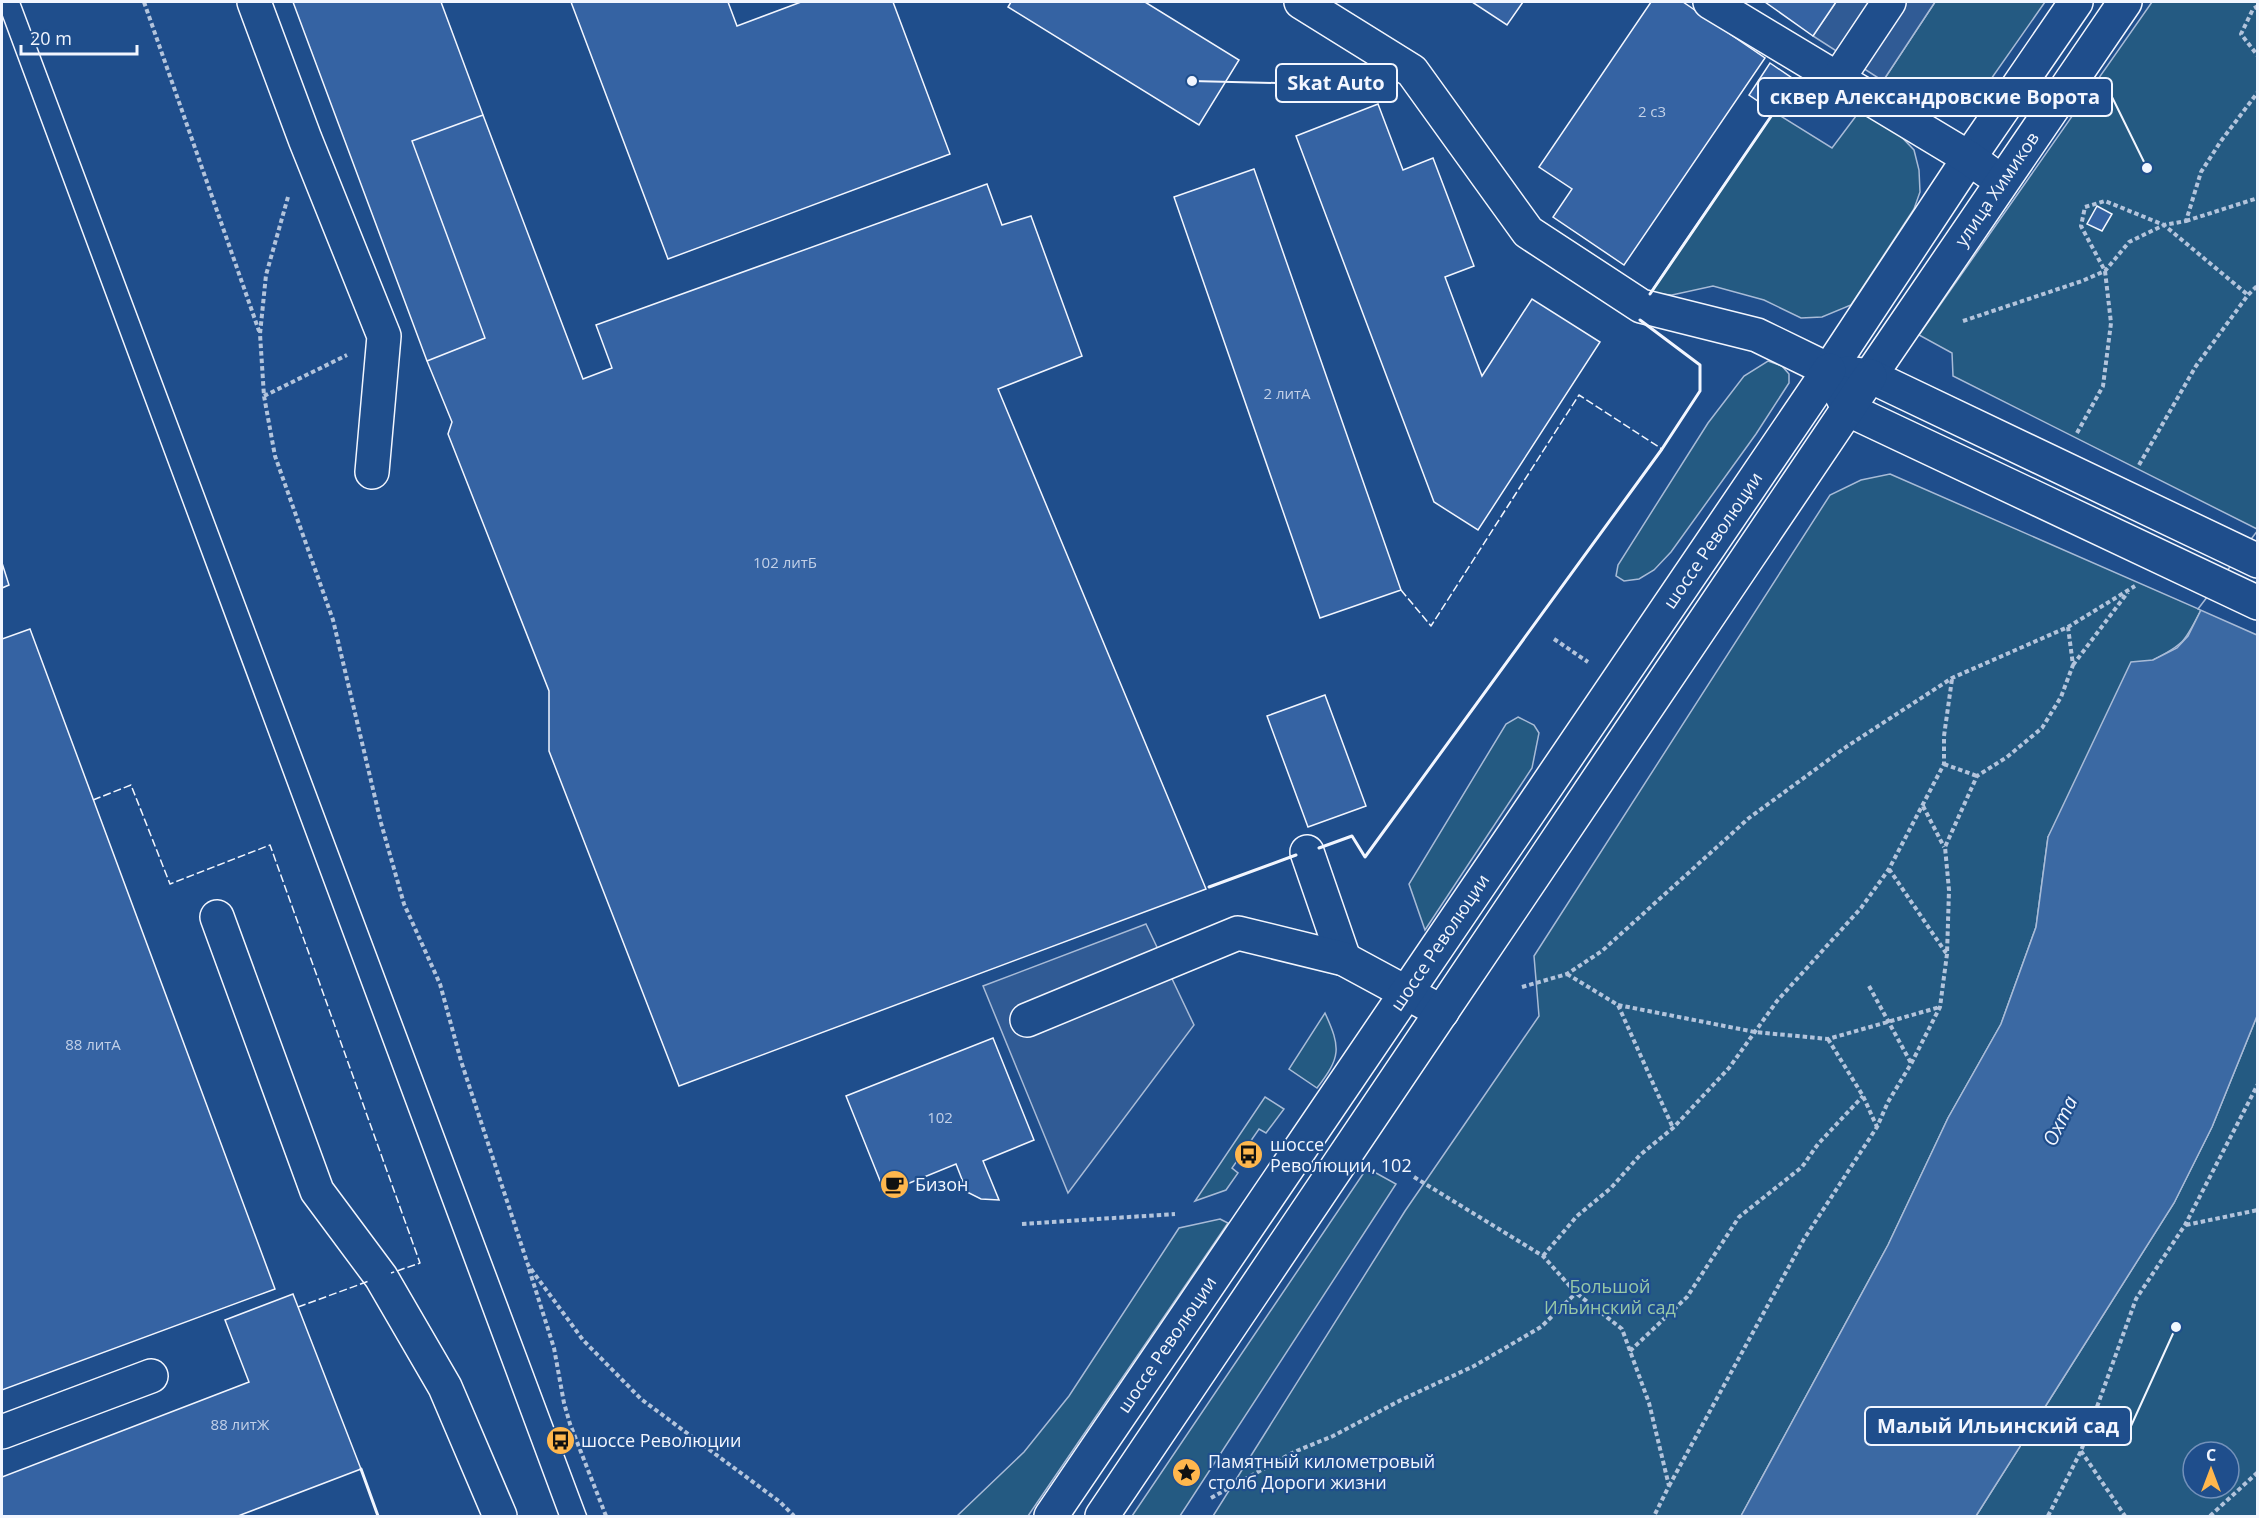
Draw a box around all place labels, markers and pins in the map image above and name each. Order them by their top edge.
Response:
callout: Skat Auto [1276,64,1397,102]
callout: сквер Александровские Ворота [1758,78,2112,116]
place label: шоссе Революции, 102 [1270,1132,1412,1177]
bus stop icon: шоссе Революции, 102 [1233,1139,1265,1171]
cafe icon: Бизон [878,1169,910,1201]
place label: Бизон [915,1172,968,1196]
callout: Малый Ильинский сад [1865,1407,2131,1445]
bus stop icon: шоссе Революции [544,1425,576,1457]
place label: шоссе Революции [581,1428,741,1452]
place label: Памятный километровый столб Дороги жизни [1208,1449,1435,1494]
place icon: Памятный километровый столб Дороги жизни [1171,1456,1203,1488]

